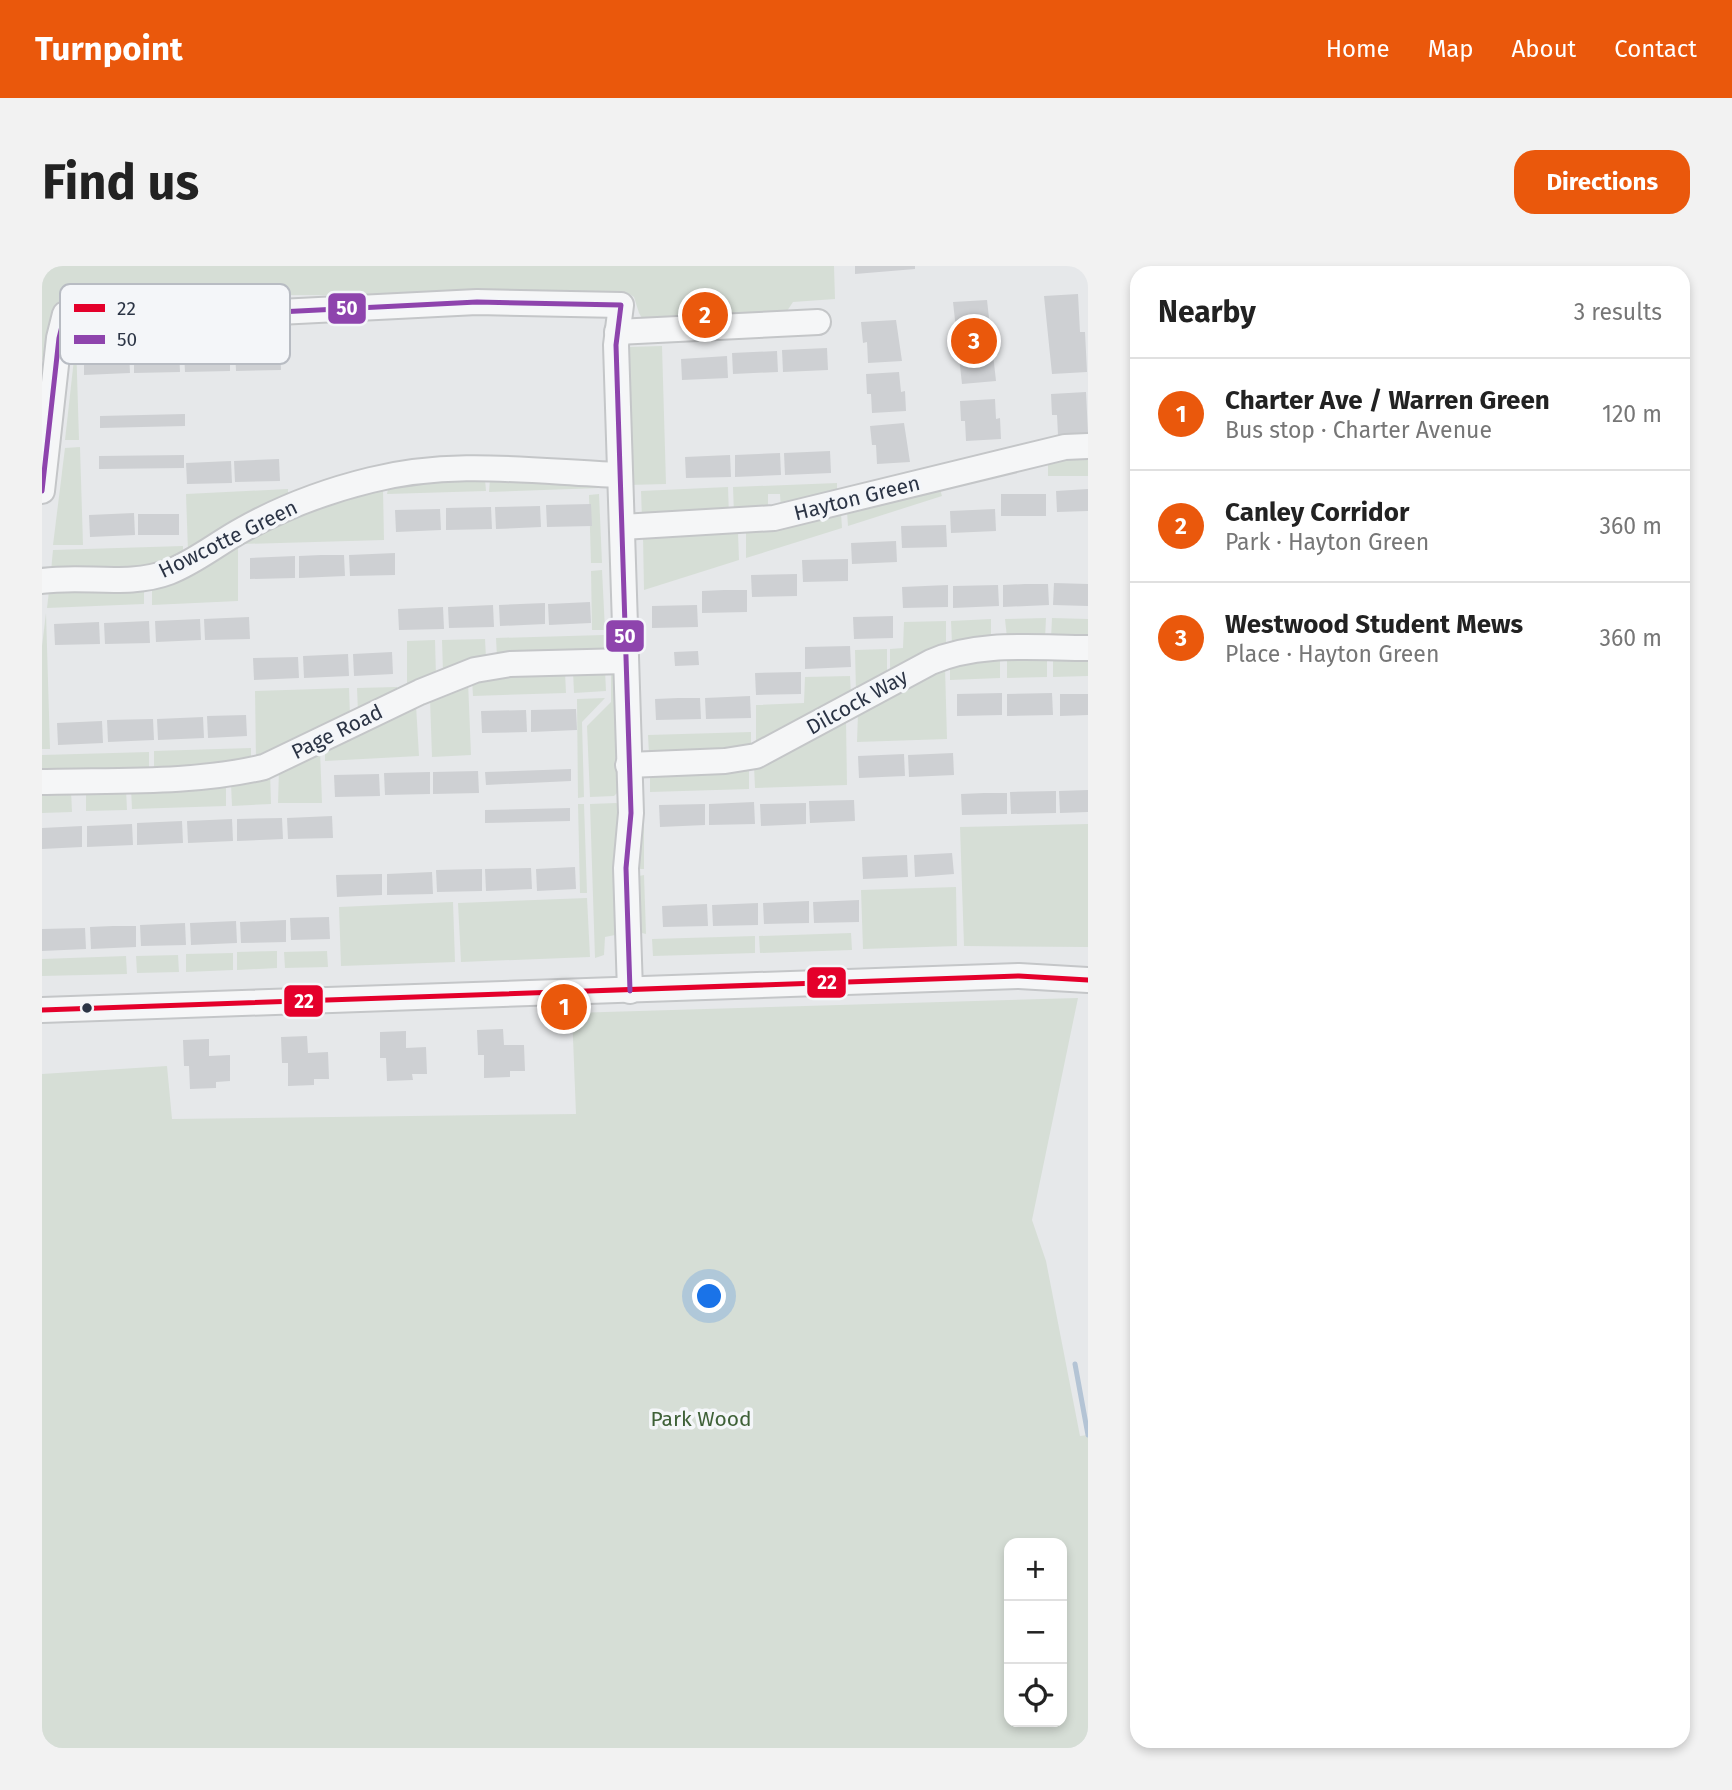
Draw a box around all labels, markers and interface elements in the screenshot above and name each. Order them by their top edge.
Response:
text: Turnpoint [35,29,183,69]
text: Home [1326,35,1390,63]
text: Map [1428,35,1474,63]
text: About [1512,35,1576,63]
text: Contact [1614,35,1697,63]
button: Directions [1514,150,1690,214]
text: Find us [42,153,199,212]
legend [60,284,290,364]
pin: 2 [682,289,728,341]
line badge: 50 [327,292,367,325]
text: Nearby [1158,294,1256,330]
text: 22 [117,297,136,320]
text: 50 [336,297,358,320]
text: 3 results [1574,298,1662,326]
pin: 3 [951,315,997,367]
text: 50 [117,328,137,351]
text: Charter Ave / Warren Green [1225,385,1550,416]
text: 1 [1176,400,1186,428]
text: 120 m [1602,400,1662,428]
text: Bus stop · Charter Avenue [1225,416,1492,444]
street label: Hayton Green [791,470,923,526]
street label: Howcotte Green [154,494,302,584]
text: Canley Corridor [1225,497,1409,528]
text: 2 [1175,512,1187,540]
text: 360 m [1600,512,1662,540]
text: Park · Hayton Green [1225,528,1429,556]
text: Westwood Student Mews [1225,609,1523,640]
line badge: 50 [605,619,645,653]
text: 3 [1175,624,1187,652]
text: 360 m [1600,624,1662,652]
text: 50 [614,625,636,648]
text: Place · Hayton Green [1225,640,1439,668]
street label: Dilcock Way [802,663,913,740]
street label: Page Road [287,699,387,765]
line badge: 22 [806,966,847,999]
text: 22 [817,971,837,994]
pin: 1 [541,981,587,1033]
line badge: 22 [283,984,324,1018]
text: 22 [294,990,314,1013]
unlabelled marker [80,1001,94,1015]
your location [692,1279,726,1313]
park label: Park Wood [650,1406,752,1432]
map controls [1004,1538,1067,1727]
button: + [1004,1538,1067,1601]
button: − [1004,1601,1067,1664]
button: locate [1004,1664,1067,1727]

